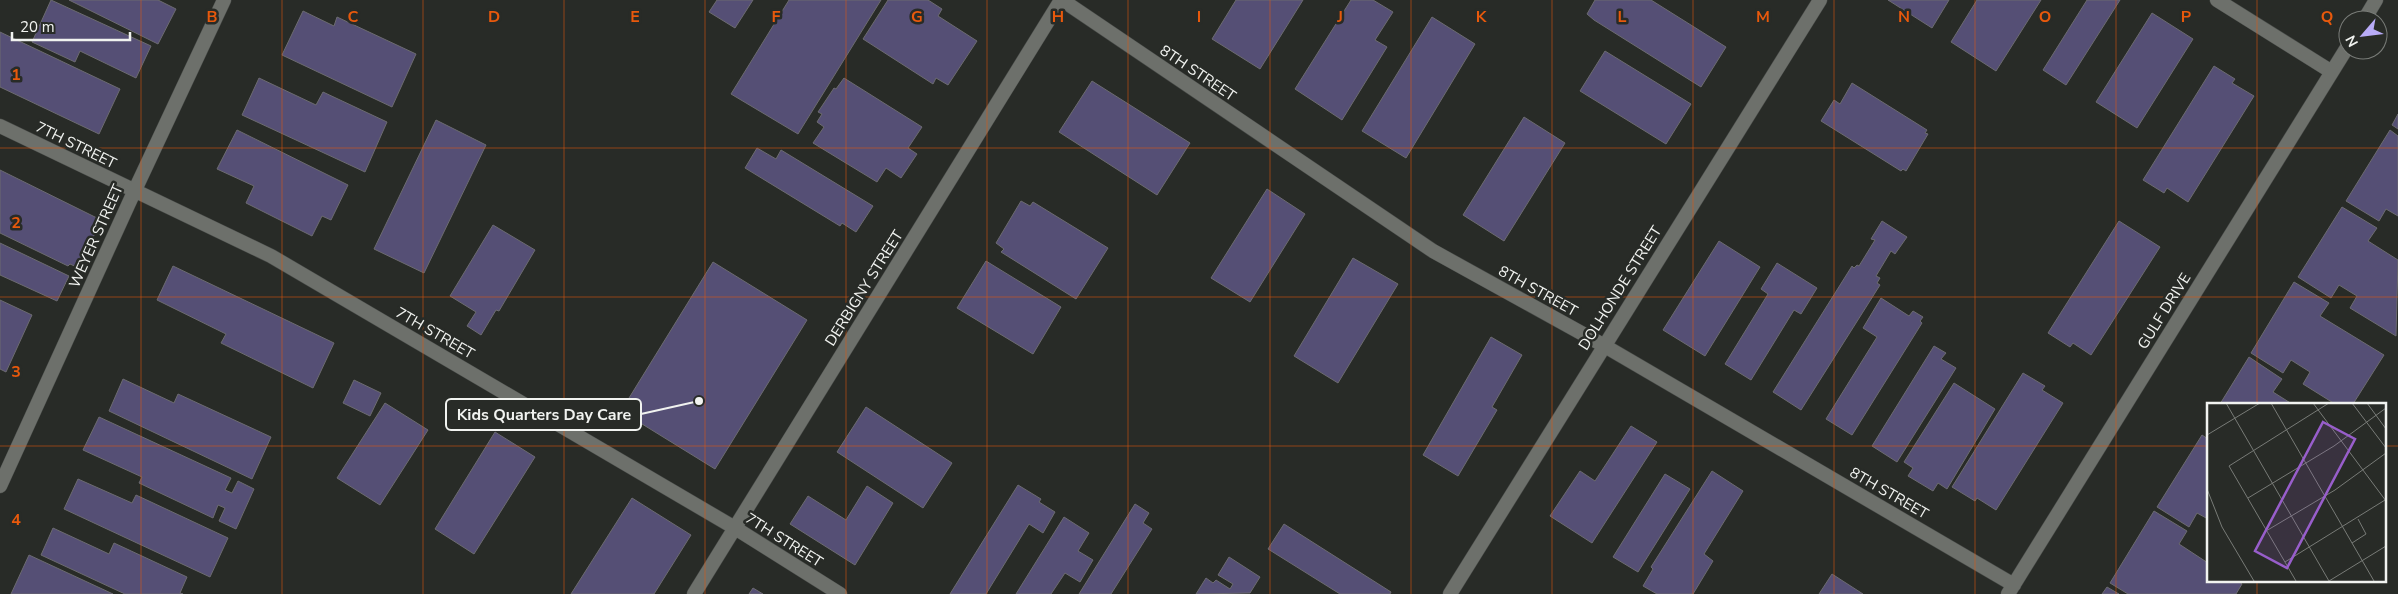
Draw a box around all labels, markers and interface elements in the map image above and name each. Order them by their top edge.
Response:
text: B [206,6,218,28]
text: C [348,6,359,28]
text: D [488,6,500,28]
text: E [630,6,640,28]
text: F [772,6,781,28]
text: G [911,6,923,28]
text: H [1052,6,1064,28]
text: I [1197,6,1201,28]
text: J [1336,6,1343,28]
text: K [1476,6,1488,28]
text: L [1618,6,1627,28]
text: M [1756,6,1770,28]
text: N [1898,6,1910,28]
text: O [2039,6,2051,28]
text: P [2181,6,2191,28]
text: Q [2321,6,2333,28]
scale bar [12,10,130,42]
north arrow [2338,10,2388,60]
text: 20 m [20,17,55,37]
text: N [2341,32,2363,50]
street label: 8TH STREET [1156,40,1240,106]
text: 1 [11,64,21,86]
street label: 7TH STREET [32,117,120,173]
street label: WEYER STREET [64,181,128,291]
text: 2 [11,212,21,234]
street label: DOLHONDE STREET [1574,222,1666,354]
street label: DERBIGNY STREET [820,226,908,350]
street label: 8TH STREET [1495,261,1581,321]
street label: GULF DRIVE [2133,269,2195,353]
street label: 7TH STREET [392,302,478,364]
text: 3 [11,361,21,383]
callout: Kids Quarters Day Care [446,399,641,430]
inset map [2207,403,2386,582]
text: Kids Quarters Day Care [457,404,632,426]
street label: 8TH STREET [1846,462,1932,524]
street label: 7TH STREET [742,508,826,572]
text: 4 [11,509,21,531]

